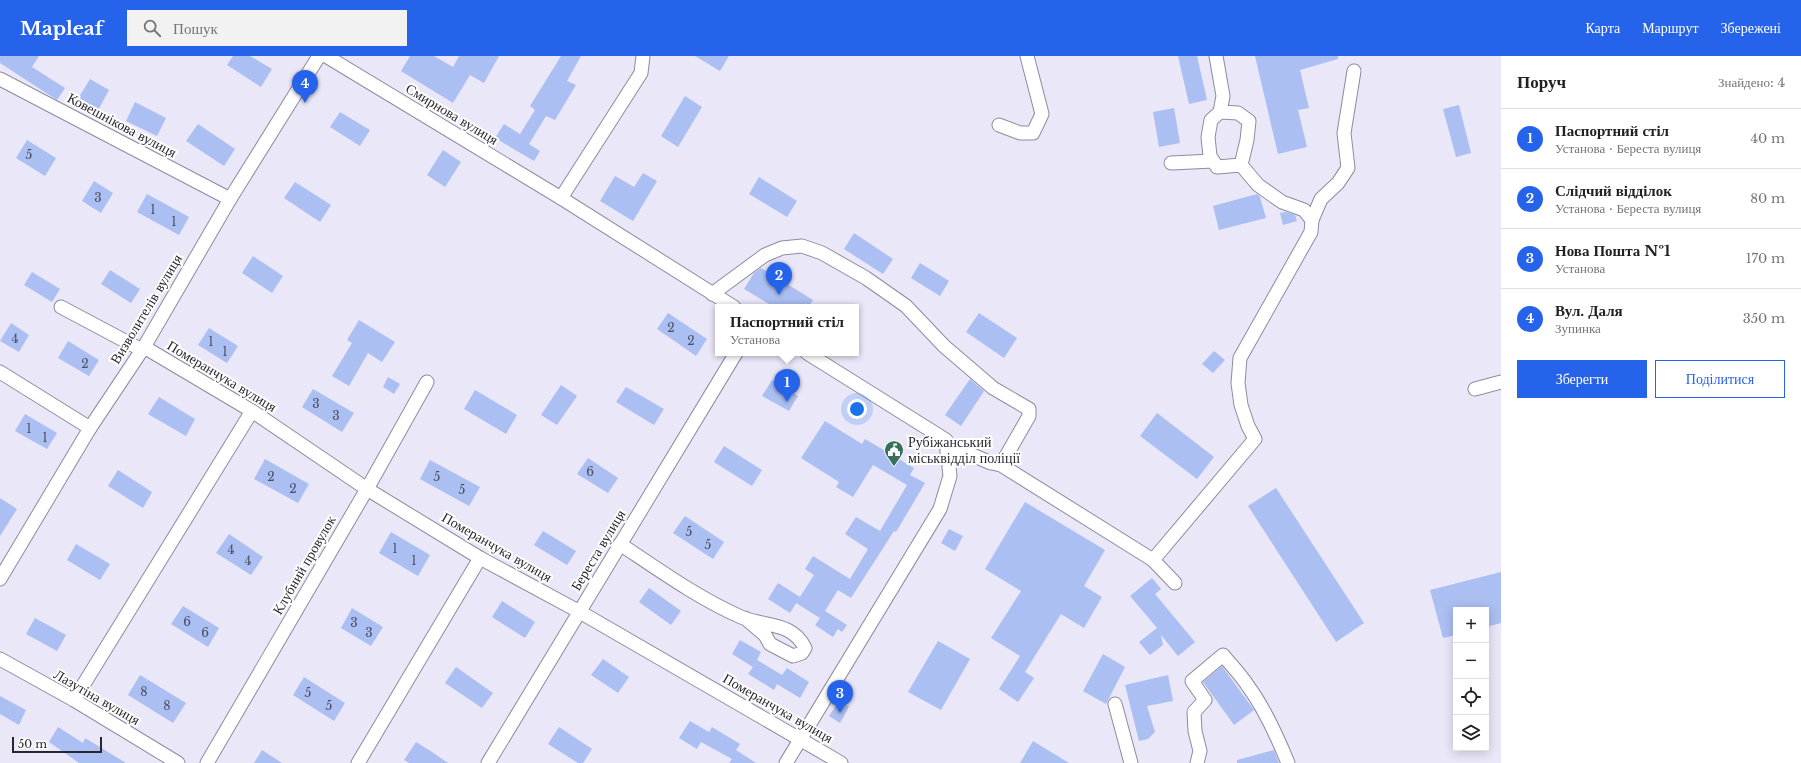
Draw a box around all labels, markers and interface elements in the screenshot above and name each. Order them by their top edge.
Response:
search box [127,10,407,46]
text: Mapleaf [20,17,103,40]
icon: search [141,17,163,39]
text: Пошук [173,19,218,38]
text: Карта [1585,19,1620,37]
text: Маршрут [1642,19,1699,37]
text: Збережені [1721,19,1781,37]
pin: 4 [292,70,318,103]
text: Поруч [1517,72,1566,93]
text: Знайдено: 4 [1718,74,1785,91]
street label: Смирнова вулиця [402,79,502,149]
street label: Ковешнікова вулиця [64,89,180,162]
text: Паспортний стіл [1555,121,1669,140]
text: 1 [1527,130,1533,147]
text: 40 m [1750,130,1785,147]
text: Установа · Береста вулиця [1555,140,1701,157]
house number: 5 [26,147,33,162]
text: Слідчий відділок [1555,181,1672,200]
house number: 3 [94,190,102,205]
text: 2 [1526,190,1534,207]
text: 80 m [1750,190,1785,207]
text: Установа · Береста вулиця [1555,200,1701,217]
house number: 1 [150,202,156,217]
house number: 1 [171,214,177,229]
text: Нова Пошта №1 [1555,241,1671,260]
street label: Визволителів вулиця [106,250,186,367]
text: 3 [1526,250,1534,267]
text: 170 m [1746,250,1785,267]
text: Установа [1555,260,1605,277]
pin: 2 [766,262,792,295]
text: Вул. Даля [1555,301,1623,320]
popup [715,304,859,356]
text: 4 [1526,310,1534,327]
text: 350 m [1743,310,1785,327]
text: Паспортний стіл [730,312,844,331]
house number: 2 [667,320,675,335]
text: Зупинка [1555,320,1601,337]
house number: 4 [11,331,19,346]
text: Установа [730,331,780,348]
house number: 2 [687,333,695,348]
house number: 1 [208,334,214,349]
street label: Померанчука вулиця [164,336,280,416]
house number: 1 [222,344,228,359]
house number: 2 [81,356,89,371]
button: Зберегти [1517,360,1647,398]
button: Поділитися [1655,360,1785,398]
pin: 1 [774,369,800,402]
house number: 3 [312,396,320,411]
your location [847,399,867,419]
house number: 3 [332,408,340,423]
house number: 1 [26,421,32,436]
house number: 1 [42,430,48,445]
place label: Рубіжанський міськвідділ поліції [908,433,1020,467]
public building icon: Рубіжанський міськвідділ поліції [883,439,905,467]
house number: 6 [586,464,594,479]
house number: 2 [267,469,275,484]
house number: 5 [434,469,441,484]
house number: 2 [289,481,297,496]
house number: 5 [459,482,466,497]
street label: Береста вулиця [567,506,630,594]
street label: Померанчука вулиця [439,508,556,586]
street label: Клубний провулок [268,512,340,618]
house number: 5 [686,524,693,539]
house number: 5 [705,537,712,552]
house number: 1 [392,541,398,556]
house number: 4 [227,542,235,557]
house number: 4 [244,553,252,568]
house number: 1 [411,553,417,568]
map controls [1453,607,1489,751]
button: + [1453,607,1489,643]
house number: 6 [183,614,191,629]
house number: 3 [350,615,358,630]
house number: 6 [201,625,209,640]
house number: 3 [365,625,373,640]
button: − [1453,643,1489,679]
street label: Лазутіна вулиця [51,665,144,729]
street label: Померанчука вулиця [720,669,837,747]
button: locate [1453,679,1489,715]
pin: 3 [827,680,853,713]
house number: 8 [140,684,148,699]
house number: 5 [305,685,312,700]
house number: 8 [163,698,171,713]
house number: 5 [326,698,333,713]
button: layers [1453,715,1489,751]
scale bar [12,735,102,754]
text: 50 m [18,737,47,751]

